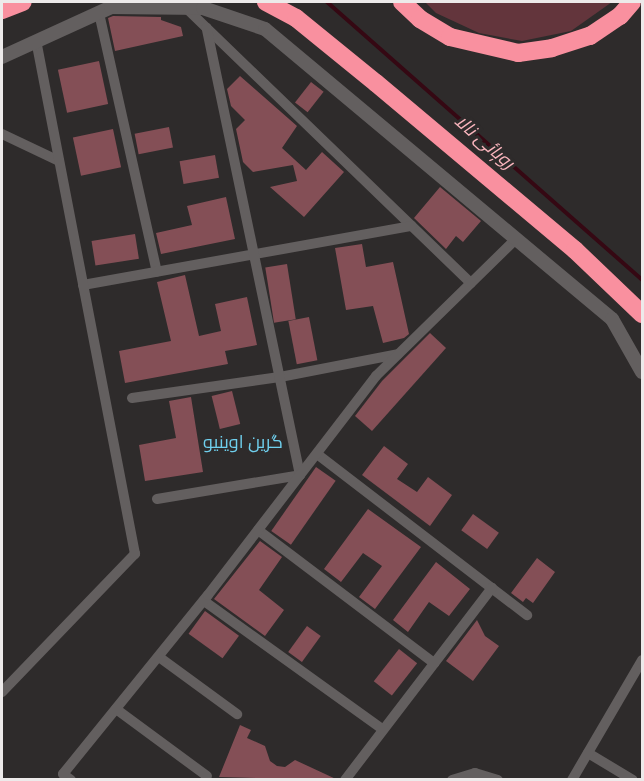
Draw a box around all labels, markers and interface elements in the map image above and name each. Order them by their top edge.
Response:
water label: روہائی نالا [451,109,519,173]
district label: گرین اوینیو [203,430,283,452]

